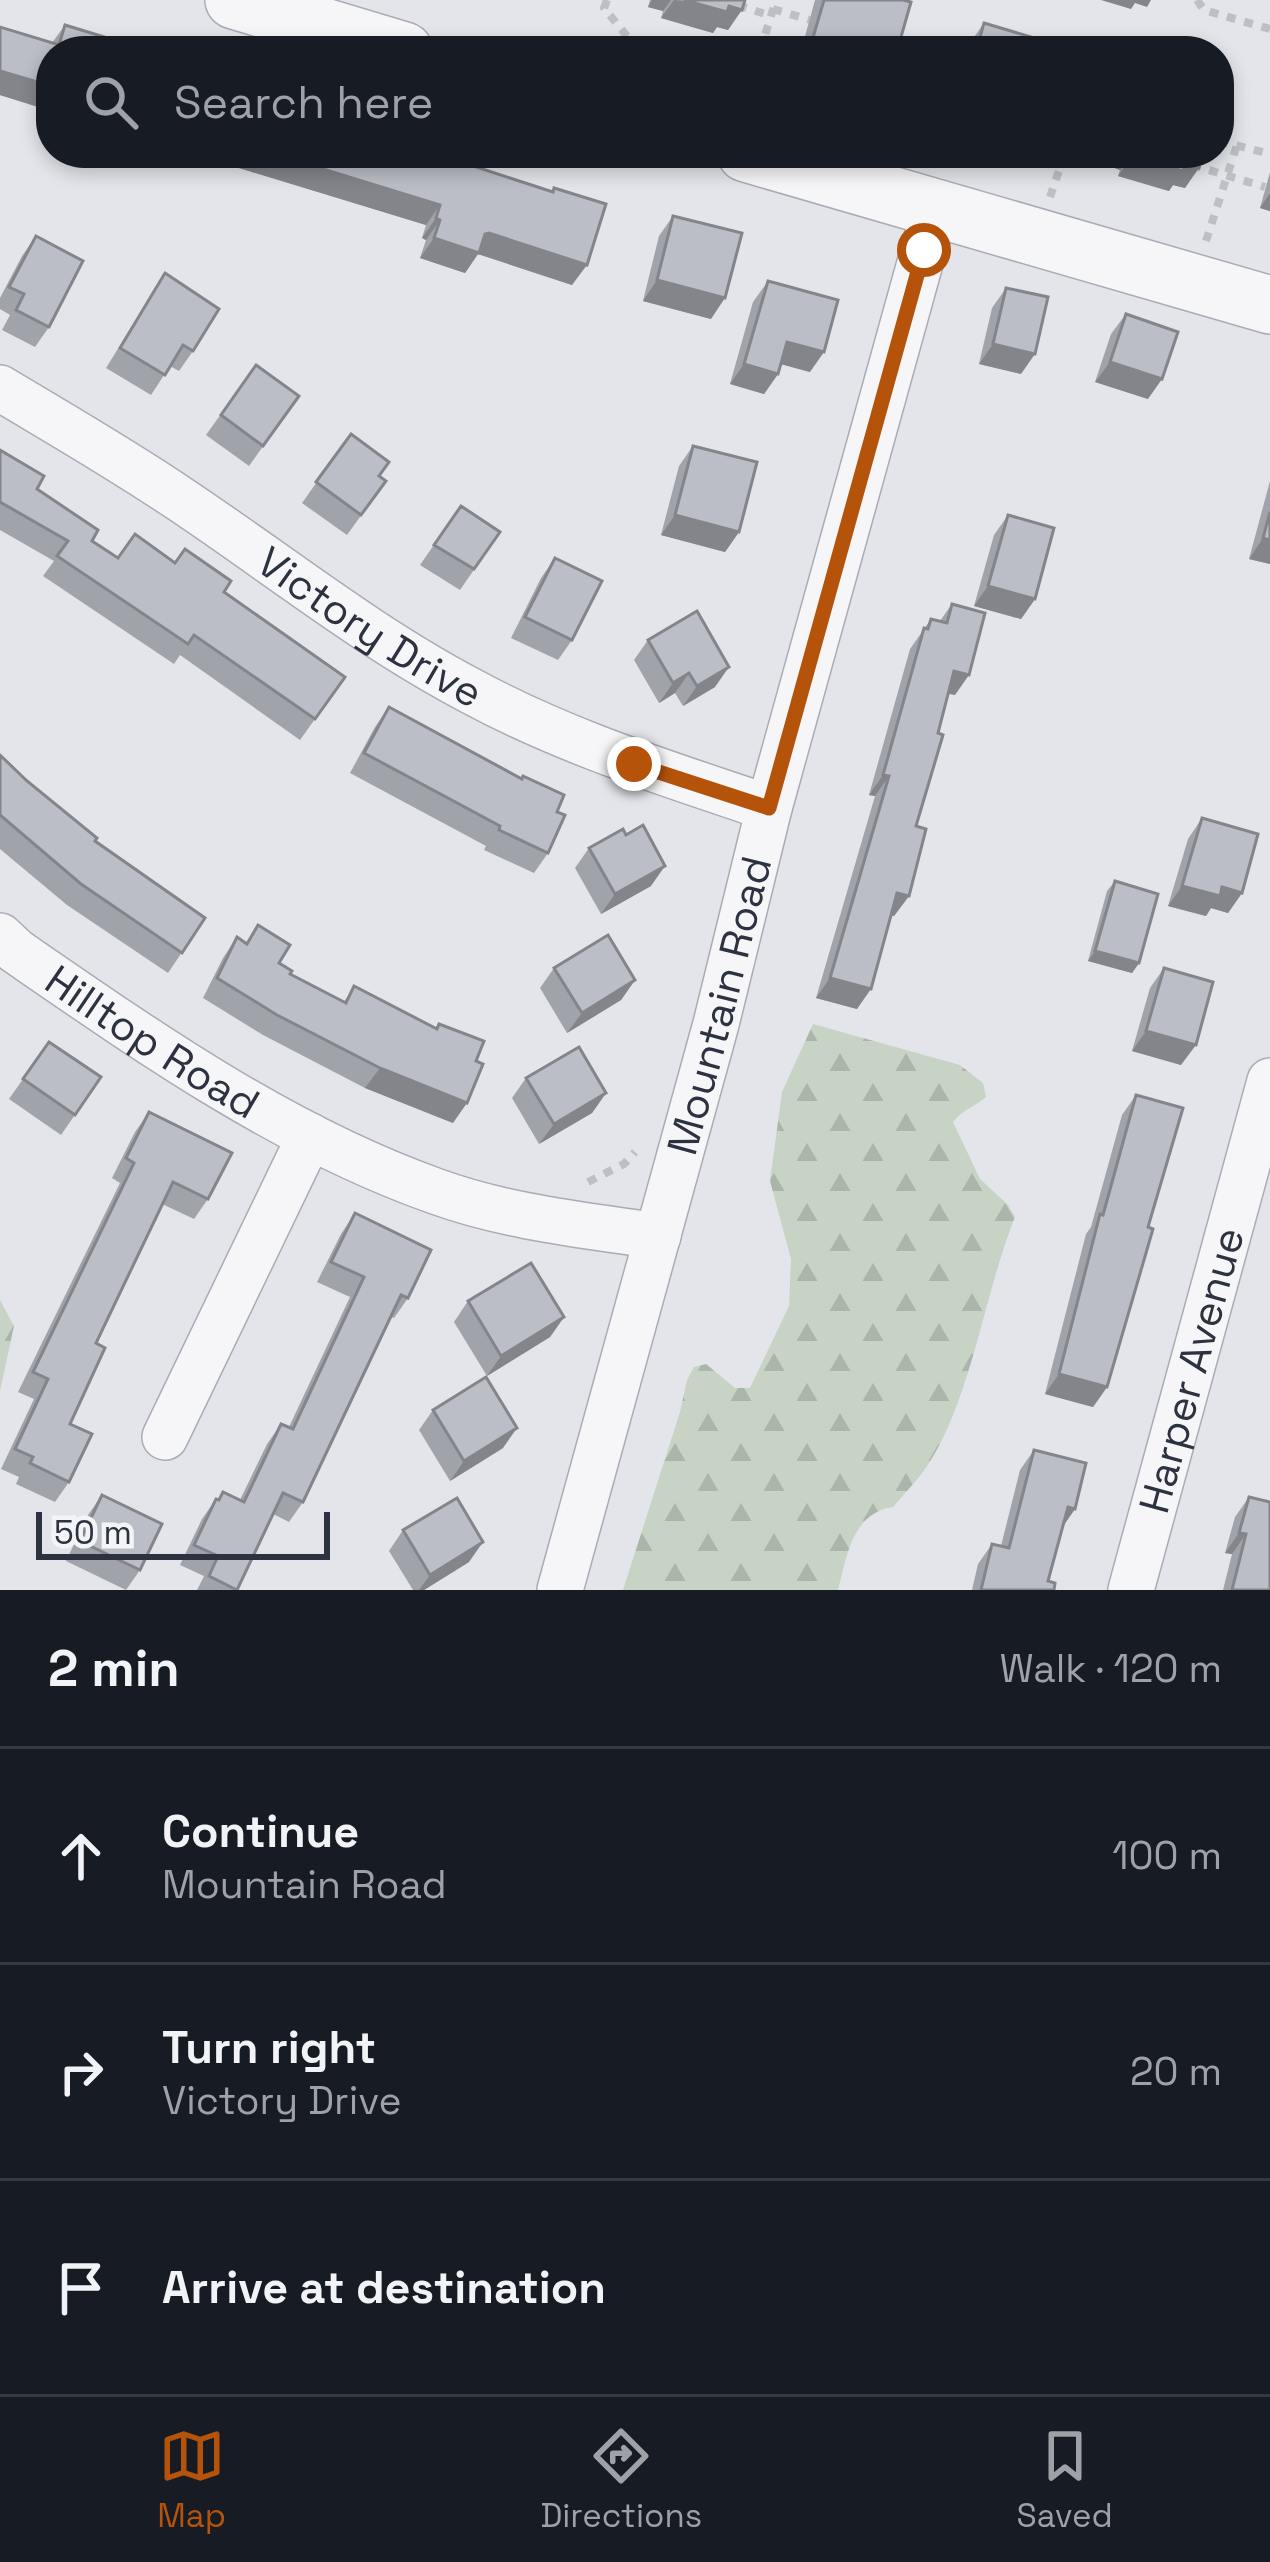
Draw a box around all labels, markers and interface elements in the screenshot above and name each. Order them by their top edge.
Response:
search box [36,36,1234,168]
icon: search [78,69,144,135]
text: Search here [174,74,433,131]
route start [897,223,951,277]
street label: Victory Drive [247,535,492,719]
route end [607,737,661,791]
street label: Mountain Road [655,850,783,1161]
street label: Hilltop Road [36,953,269,1130]
street label: Harper Avenue [1127,1221,1255,1519]
scale bar [36,1506,330,1559]
text: 50 m [54,1512,132,1554]
text: 2 min [48,1636,180,1701]
text: Walk · 120 m [1000,1644,1222,1693]
text: Continue [162,1803,359,1860]
icon: ahead [48,1823,114,1889]
text: 100 m [1112,1831,1222,1880]
text: Mountain Road [162,1860,447,1909]
text: Turn right [162,2019,376,2076]
icon: right [48,2039,114,2105]
text: 20 m [1130,2047,1222,2096]
text: Victory Drive [162,2076,402,2125]
icon: arrive [48,2255,114,2321]
text: Arrive at destination [162,2259,606,2316]
tab: Map [157,2423,226,2537]
tab: Directions [540,2423,702,2537]
tab: Saved [1017,2423,1113,2537]

